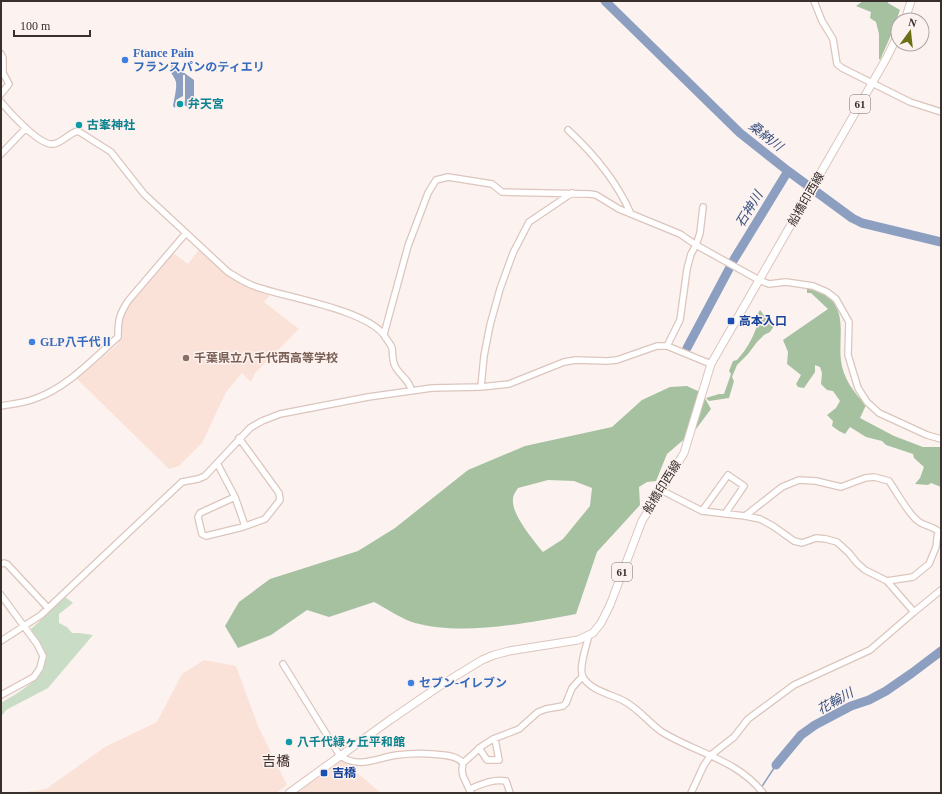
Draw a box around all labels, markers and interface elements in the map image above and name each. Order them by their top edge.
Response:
scale bar [14,12,90,38]
north arrow [890,12,930,52]
text: N [907,16,918,29]
text: 100 m [20,19,51,33]
place label: Ftance Pain フランスパンのティエリ [133,46,265,74]
marker: Ftance Pain フランスパンのティエリ [120,55,130,65]
road number: 61 [850,95,870,113]
place label: 弁天宮 [188,97,224,111]
marker: 弁天宮 [175,99,185,109]
place label: 古峯神社 [87,118,135,132]
water label: 桑納川 [746,118,788,155]
marker: 古峯神社 [74,120,84,130]
street label: 船橋印西線 [785,170,827,228]
water label: 石神川 [733,187,766,230]
place label: 高本入口 [739,314,787,328]
marker: 高本入口 [726,316,736,326]
place label: GLP八千代Ⅱ [40,335,113,349]
marker: GLP八千代Ⅱ [27,337,37,347]
place label: 千葉県立八千代西高等学校 [194,351,338,365]
marker: 千葉県立八千代西高等学校 [181,353,191,363]
street label: 船橋印西線 [640,458,684,516]
road number: 61 [612,563,632,581]
place label: セブン-イレブン [419,676,507,690]
marker: セブン-イレブン [406,678,416,688]
water label: 花輪川 [814,684,857,717]
place label: 八千代緑ヶ丘平和館 [297,735,405,749]
marker: 八千代緑ヶ丘平和館 [284,737,294,747]
district label: 吉橋 [262,754,290,769]
place label: 吉橋 [332,766,357,780]
marker: 吉橋 [319,768,329,778]

